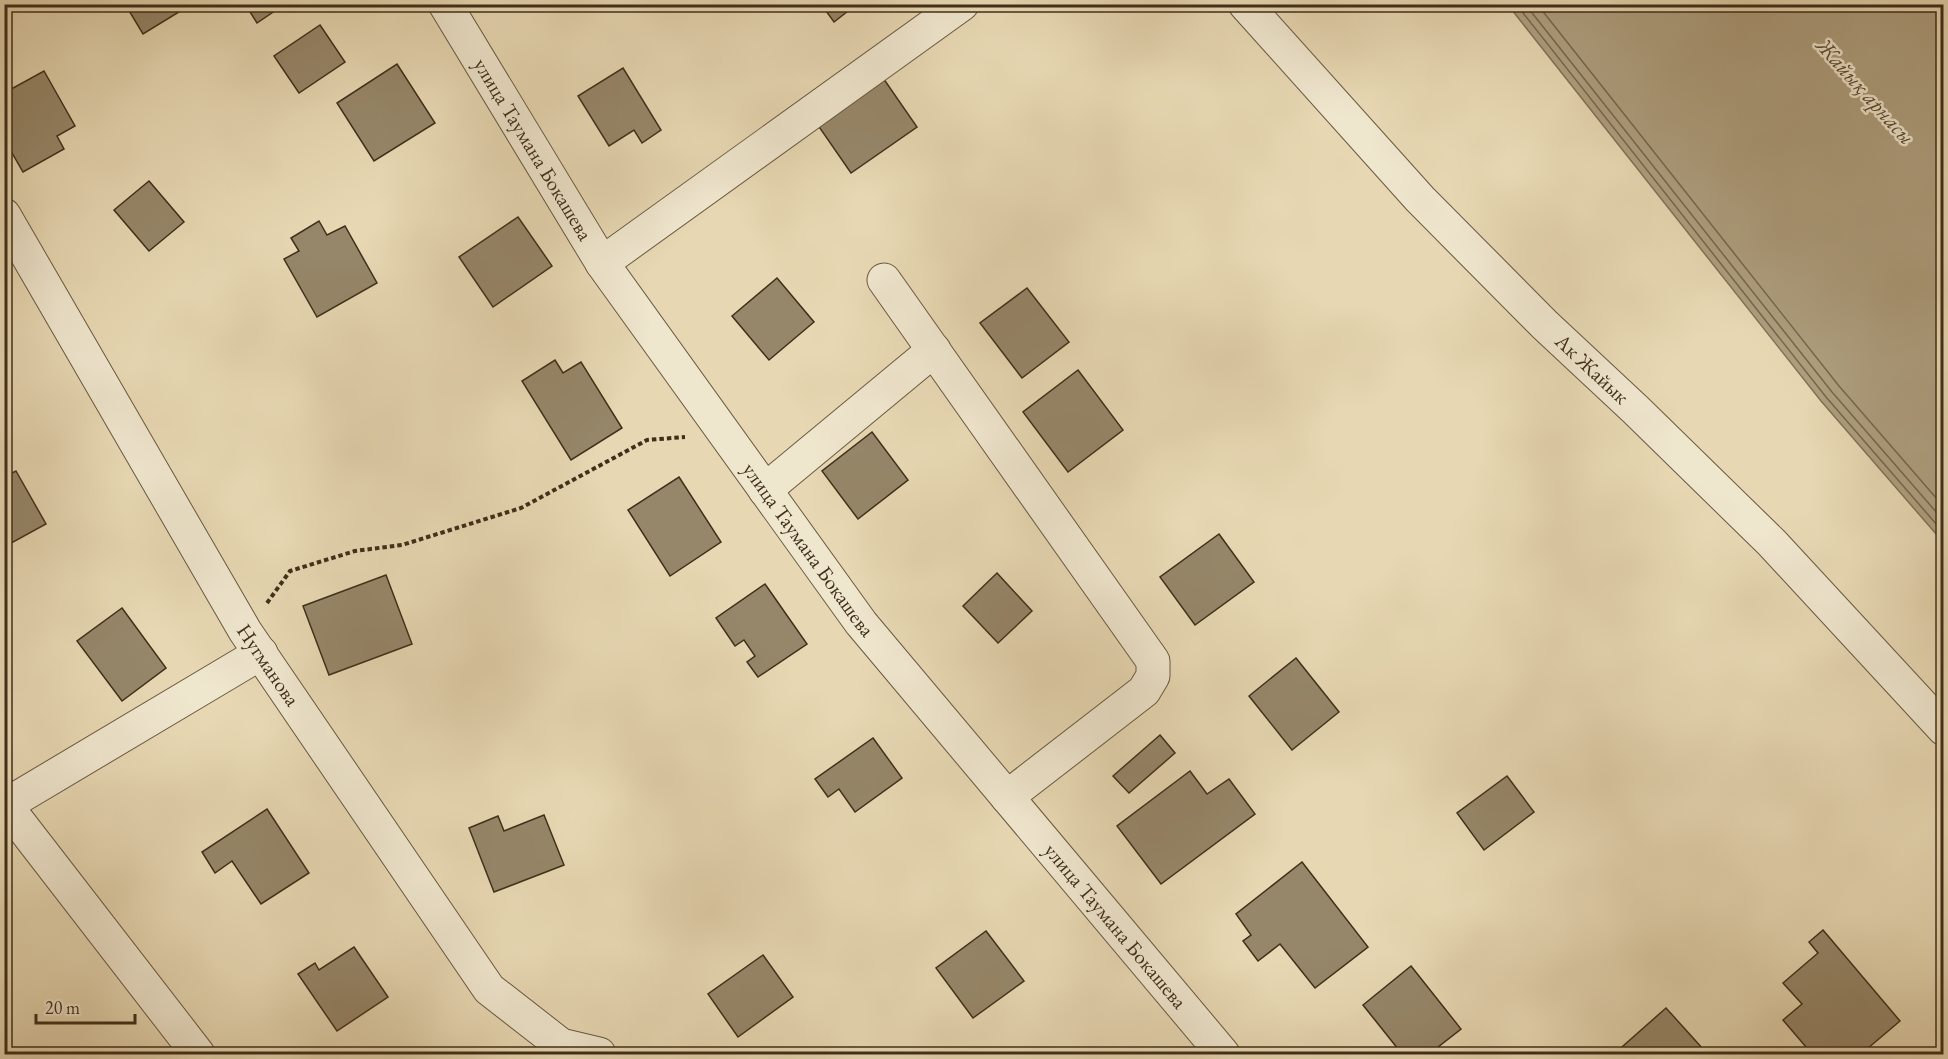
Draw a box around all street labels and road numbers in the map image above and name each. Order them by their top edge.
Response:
street label: улица Таумана Бокашева [468,53,599,246]
street label: Ак Жайык [1549,327,1635,410]
street label: улица Таумана Бокашева [737,457,881,642]
street label: Нугманова [231,618,307,712]
street label: улица Таумана Бокашева [1038,837,1194,1015]

